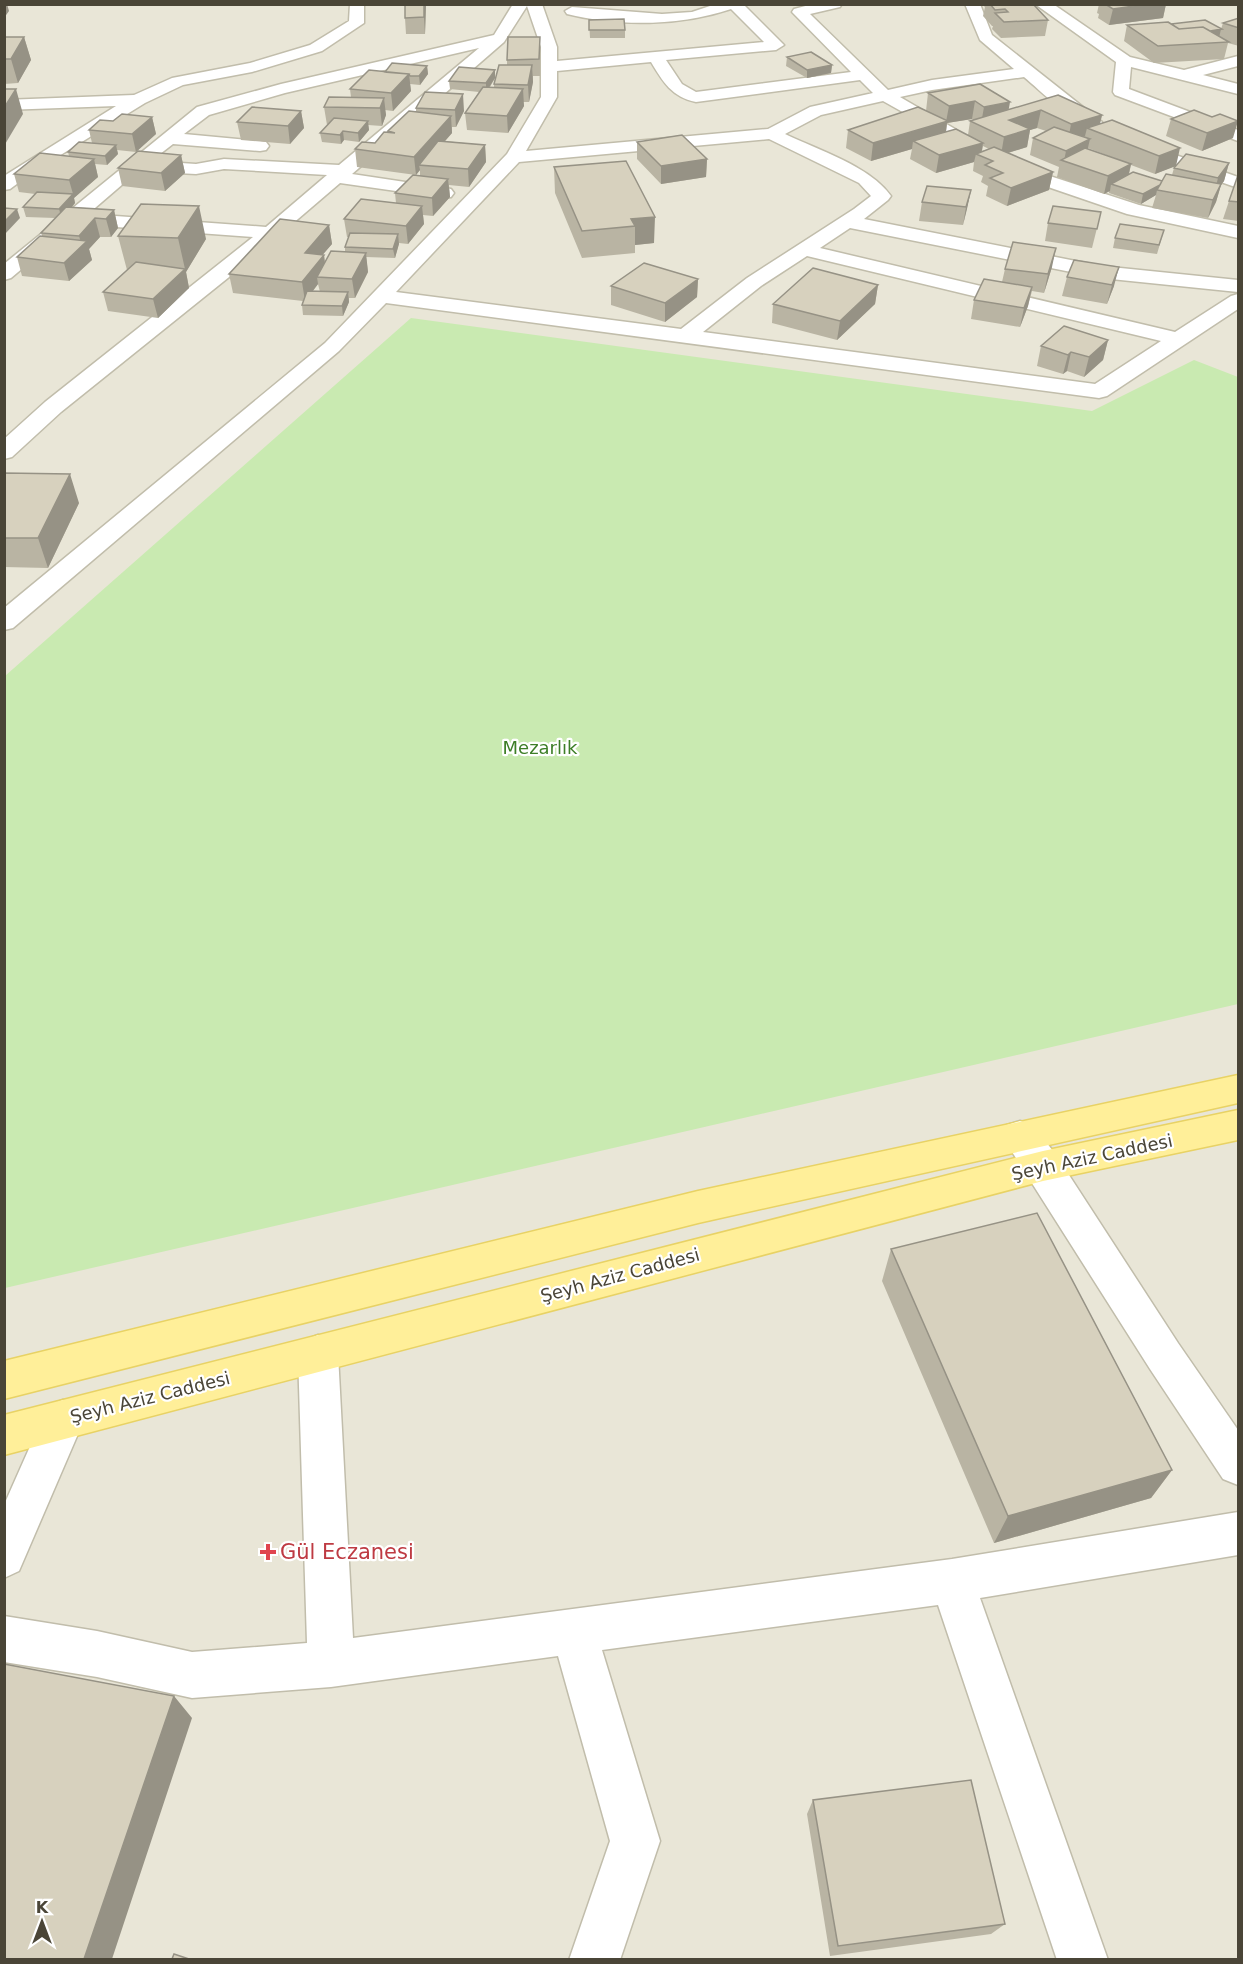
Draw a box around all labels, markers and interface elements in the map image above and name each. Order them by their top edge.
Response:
park label: Mezarlık [503,737,578,758]
street label: Şeyh Aziz Caddesi [1010,1130,1174,1184]
street label: Şeyh Aziz Caddesi [538,1244,702,1306]
street label: Şeyh Aziz Caddesi [68,1367,232,1427]
place label: Gül Eczanesi [280,1540,414,1564]
marker: Gül Eczanesi [261,1545,275,1559]
north arrow [12,1892,72,1952]
text: K [36,1898,49,1917]

